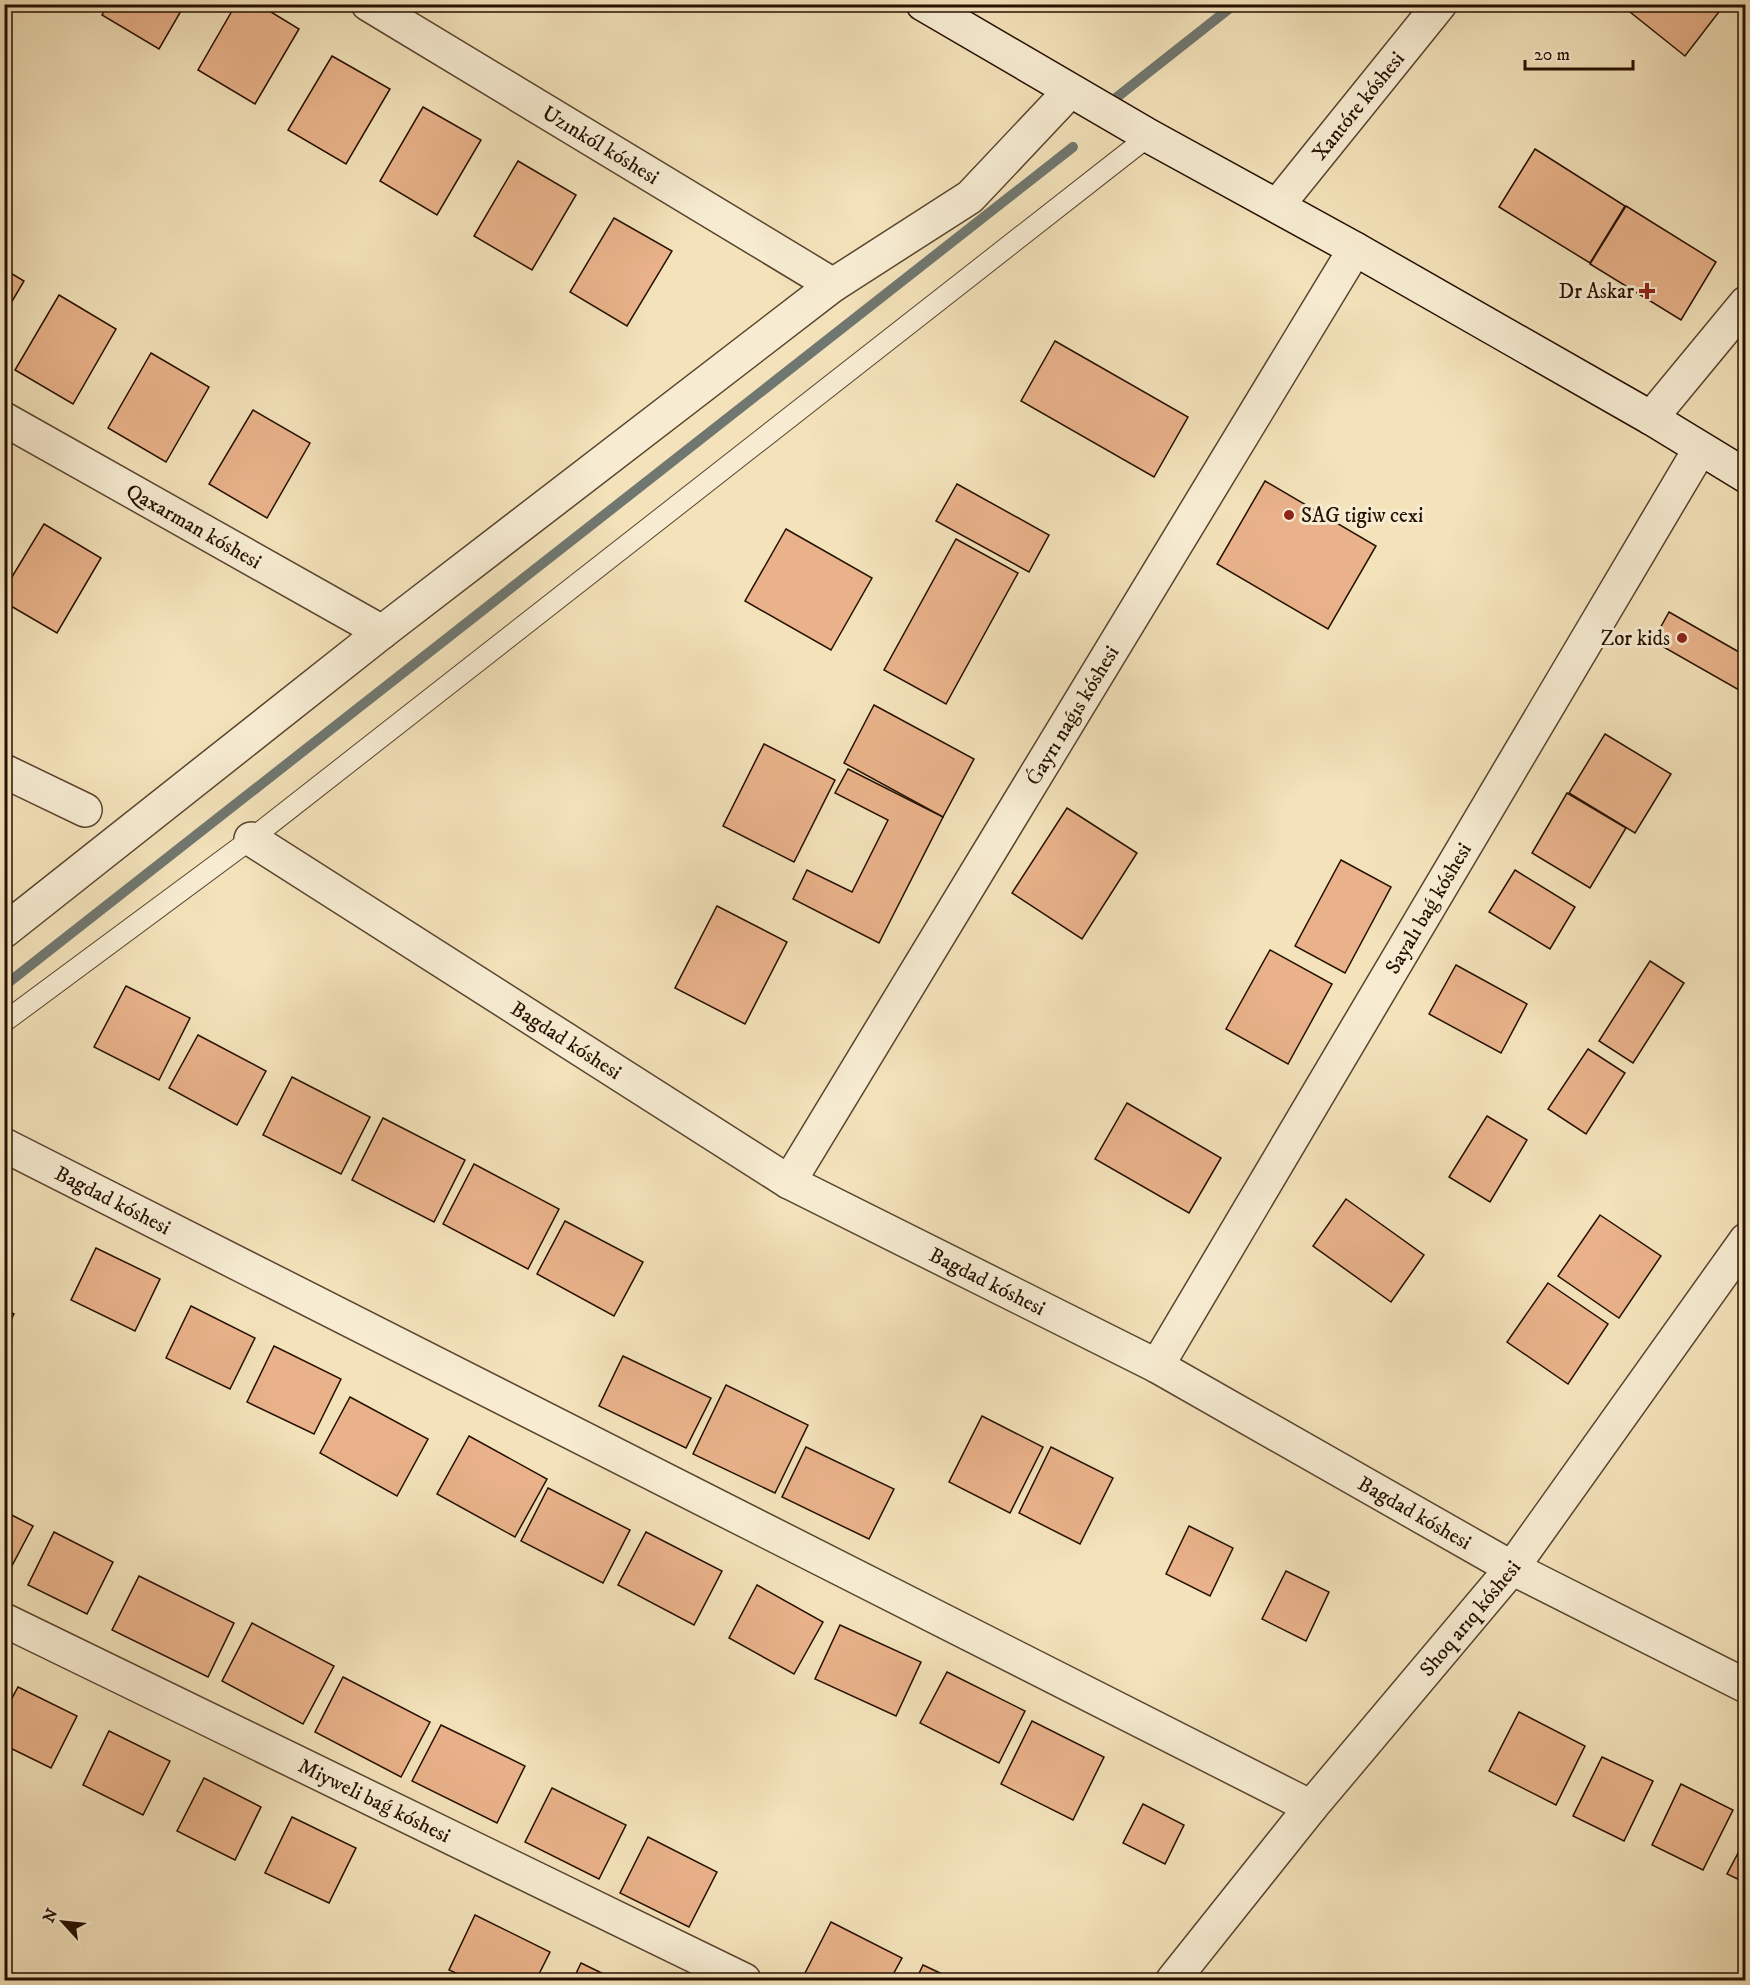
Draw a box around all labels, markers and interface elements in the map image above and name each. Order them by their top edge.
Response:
scale bar [1525,33,1633,71]
text: 20 m [1534,44,1570,66]
street label: Xantóre kóshesi [1307,47,1411,166]
street label: Uzınkól kóshesi [537,100,664,191]
place label: Dr Askar [1559,279,1634,305]
marker: Dr Askar [1638,282,1656,300]
street label: Qaxarman kóshesi [121,478,266,575]
place label: SAG tigiw cexi [1301,503,1424,529]
marker: SAG tigiw cexi [1282,508,1296,522]
place label: Zor kids [1601,626,1670,652]
marker: Zor kids [1675,631,1689,645]
street label: Ǵayrı naǵıs kóshesi [1021,641,1125,790]
street label: Sayalı baǵ kóshesi [1380,838,1478,979]
street label: Bagdad kóshesi [506,996,626,1086]
street label: Bagdad kóshesi [50,1161,175,1241]
street label: Bagdad kóshesi [925,1242,1049,1322]
street label: Bagdad kóshesi [1353,1471,1476,1556]
street label: Shoq arıq kóshesi [1414,1556,1527,1682]
street label: Miyweli baǵ kóshesi [294,1753,454,1849]
north arrow [33,1892,93,1952]
text: N [39,1905,62,1926]

